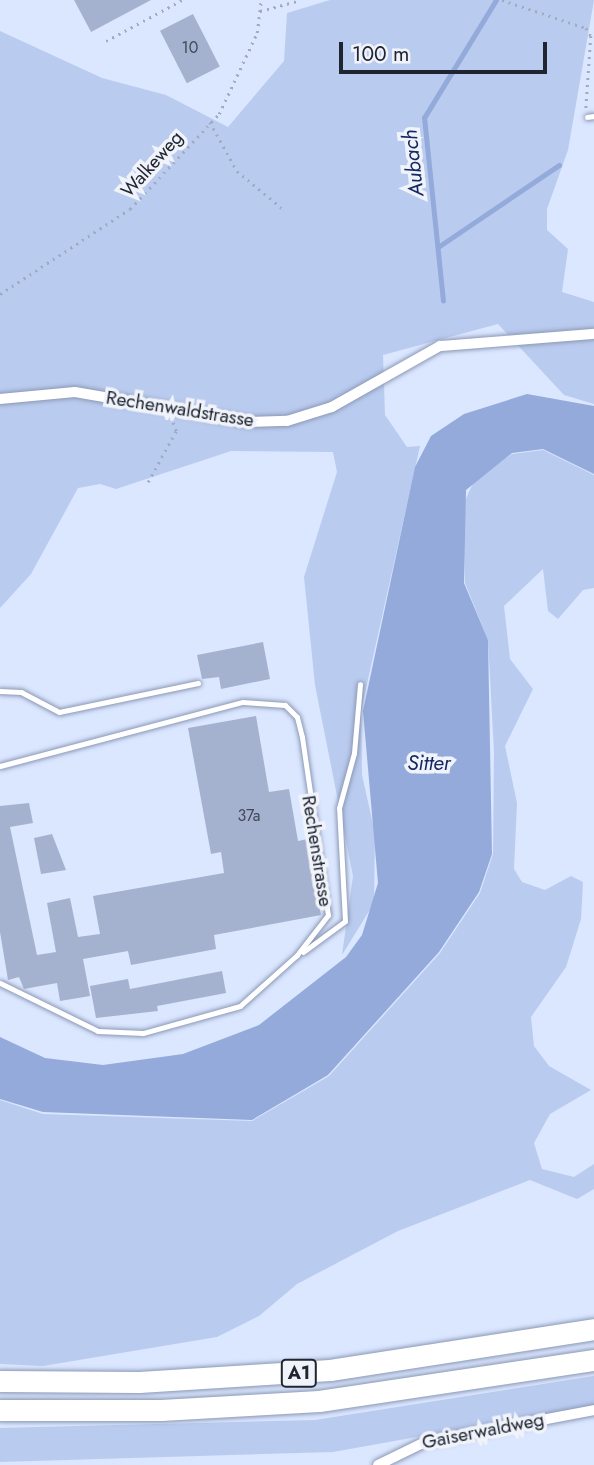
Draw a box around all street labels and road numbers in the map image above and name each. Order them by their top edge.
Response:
street label: Walkeweg [116,126,188,202]
street label: Rechenwaldstrasse [104,386,256,432]
street label: Rechenstrasse [297,794,337,908]
road number: A1 [280,1358,318,1388]
street label: Gaiserwaldweg [420,1408,546,1454]

